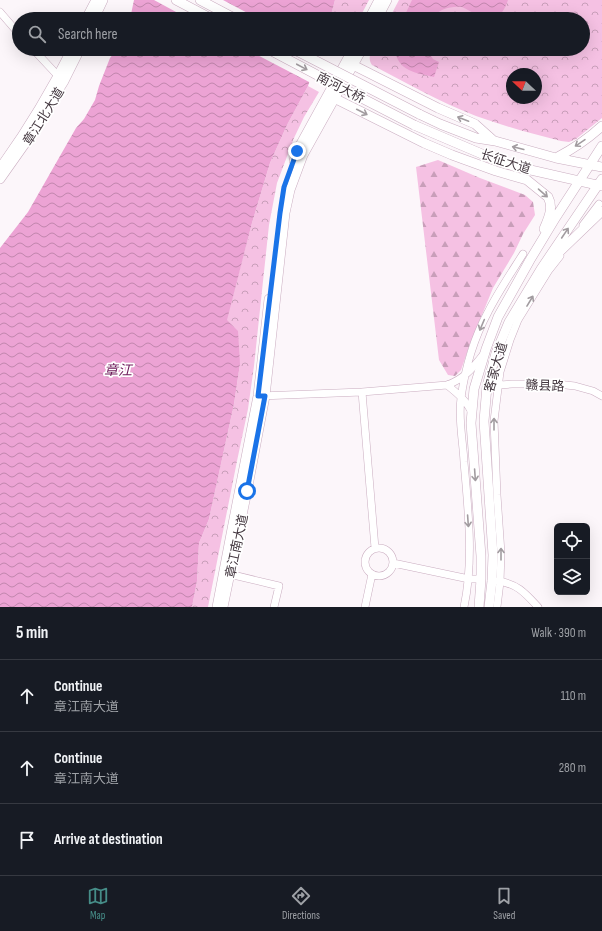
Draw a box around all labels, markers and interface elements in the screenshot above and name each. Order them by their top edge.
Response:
search box [12,12,590,56]
icon: search [26,23,48,45]
text: Search here [58,25,118,44]
one-way arrow [296,64,308,72]
north arrow [506,68,542,104]
street label: 南河大桥 [314,69,367,107]
street label: 章江北大道 [20,85,68,148]
one-way arrow [356,109,368,116]
one-way arrow [458,115,470,123]
one-way arrow [575,139,586,147]
route end [288,142,306,160]
one-way arrow [512,144,525,151]
street label: 长征大道 [478,146,533,178]
one-way arrow [538,189,548,198]
one-way arrow [561,228,569,239]
one-way arrow [526,295,534,307]
one-way arrow [478,318,486,330]
street label: 客家大道 [481,340,511,394]
water label: 章江 [104,362,134,379]
street label: 赣县路 [525,377,565,395]
one-way arrow [490,418,498,431]
one-way arrow [471,468,478,481]
route start [238,482,256,500]
street label: 章江南大道 [222,513,252,580]
one-way arrow [464,514,472,527]
map controls [554,523,590,595]
button: locate [554,523,590,559]
one-way arrow [497,548,505,561]
button: layers [554,559,590,595]
text: 5 min [16,623,48,643]
text: Walk · 390 m [531,625,586,641]
text: Continue [54,677,103,696]
icon: ahead [16,685,38,707]
text: 110 m [561,688,586,704]
text: 章江南大道 [54,699,119,715]
text: Continue [54,749,103,768]
icon: ahead [16,757,38,779]
text: 280 m [559,760,586,776]
text: 章江南大道 [54,771,119,787]
icon: arrive [16,829,38,851]
text: Arrive at destination [54,830,163,849]
tab: Map [87,885,109,922]
tab: Directions [282,885,320,922]
tab: Saved [493,885,515,922]

